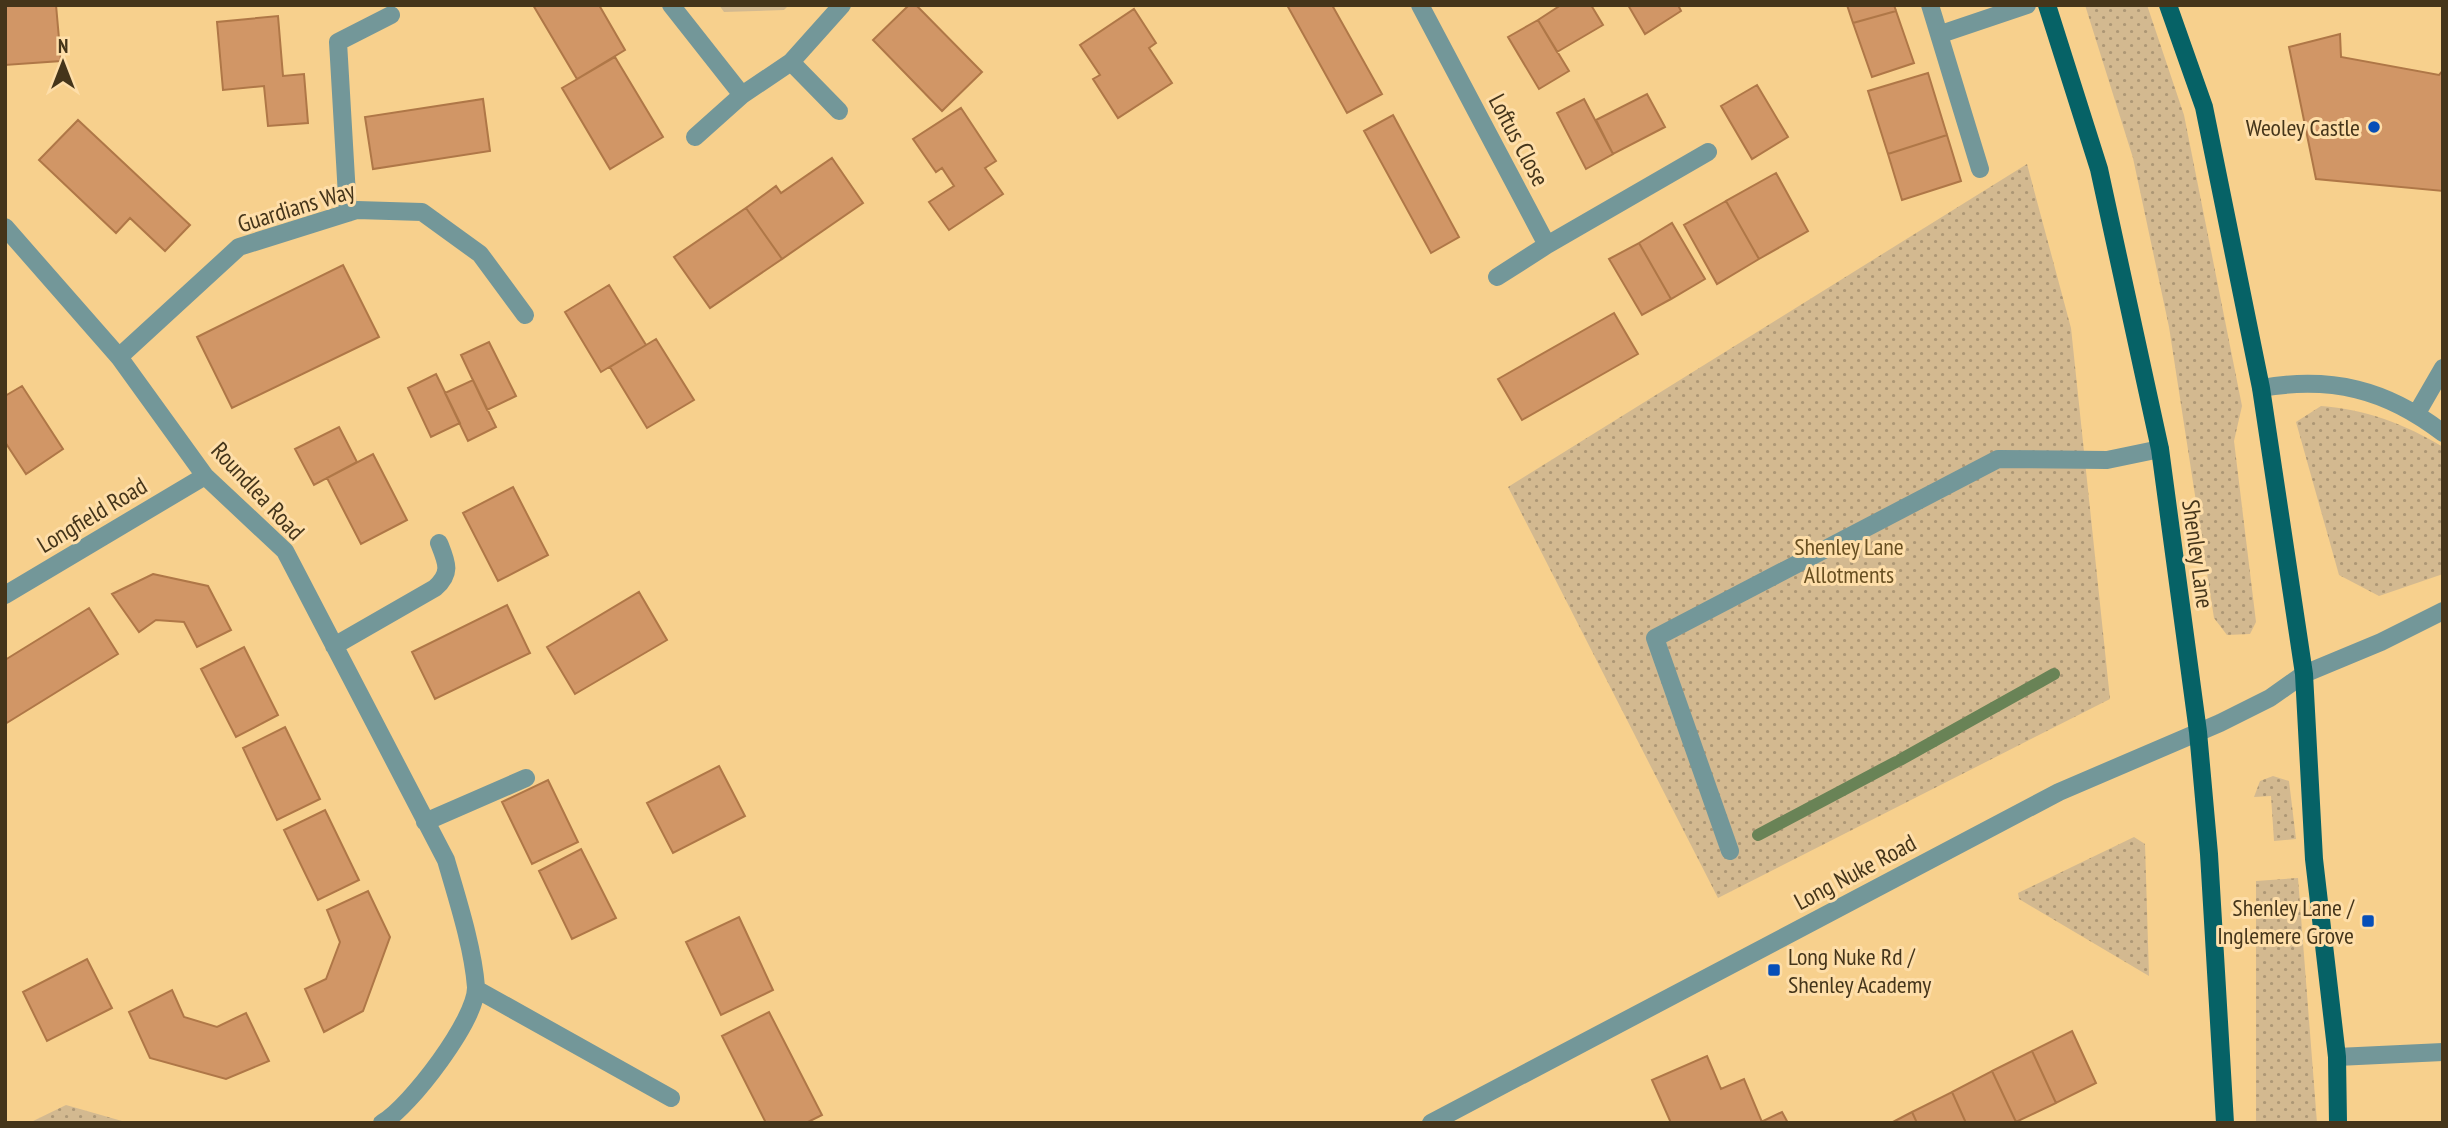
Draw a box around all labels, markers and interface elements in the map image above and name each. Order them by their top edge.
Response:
north arrow [28,28,98,98]
text: N [58,34,68,58]
street label: Loftus Close [1482,89,1556,191]
place label: Weoley Castle [2246,112,2360,143]
marker: Weoley Castle [2366,119,2382,135]
street label: Guardians Way [234,175,358,239]
street label: Roundlea Road [205,435,311,547]
street label: Longfield Road [31,470,153,560]
street label: Shenley Lane [2175,498,2221,610]
park label: Shenley Lane Allotments [1794,531,1904,590]
street label: Long Nuke Road [1789,827,1921,917]
place label: Shenley Lane / Inglemere Grove [2217,892,2355,951]
marker: Shenley Lane / Inglemere Grove [2360,913,2376,929]
place label: Long Nuke Rd / Shenley Academy [1788,941,1931,1000]
marker: Long Nuke Rd / Shenley Academy [1766,962,1782,978]

